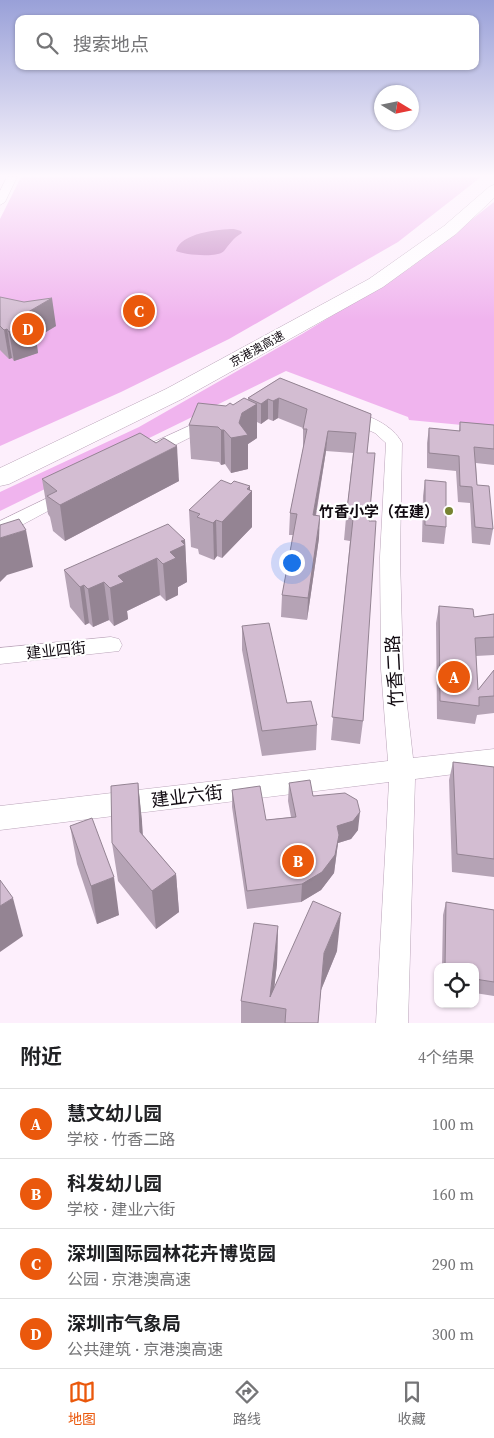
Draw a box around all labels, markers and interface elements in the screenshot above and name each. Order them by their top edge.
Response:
search box [15,15,479,70]
icon: search [33,29,61,57]
text: 搜索地点 [73,31,149,57]
north arrow [374,85,419,130]
pin: C [123,292,155,330]
pin: D [12,310,44,348]
street label: 京港澳高速 [227,327,287,371]
place label: 竹香小学（在建） [319,501,439,522]
marker: 竹香小学（在建） [443,505,455,517]
your location [279,550,305,576]
street label: 竹香二路 [380,634,408,708]
street label: 建业四街 [25,636,87,664]
pin: A [438,658,470,696]
street label: 建业六街 [150,779,224,813]
pin: B [282,842,314,880]
map controls [434,963,479,1008]
button: locate [434,963,479,1008]
text: 附近 [20,1042,62,1071]
text: 4个结果 [418,1046,474,1068]
text: 慧文幼儿园 [67,1100,162,1126]
text: A [31,1113,41,1135]
text: 100 m [432,1113,474,1135]
text: 学校 · 竹香二路 [67,1128,175,1150]
text: 科发幼儿园 [67,1170,162,1196]
text: B [31,1183,41,1205]
text: 160 m [432,1183,474,1205]
text: 学校 · 建业六街 [67,1198,175,1220]
text: 深圳国际园林花卉博览园 [67,1240,276,1266]
text: C [31,1253,41,1275]
text: 290 m [432,1253,474,1275]
text: 公园 · 京港澳高速 [67,1268,191,1290]
text: 深圳市气象局 [67,1310,181,1336]
text: D [30,1323,42,1345]
text: 300 m [432,1323,474,1345]
text: 公共建筑 · 京港澳高速 [67,1338,223,1360]
tab: 地图 [68,1378,96,1429]
tab: 路线 [233,1378,261,1429]
tab: 收藏 [398,1378,426,1429]

